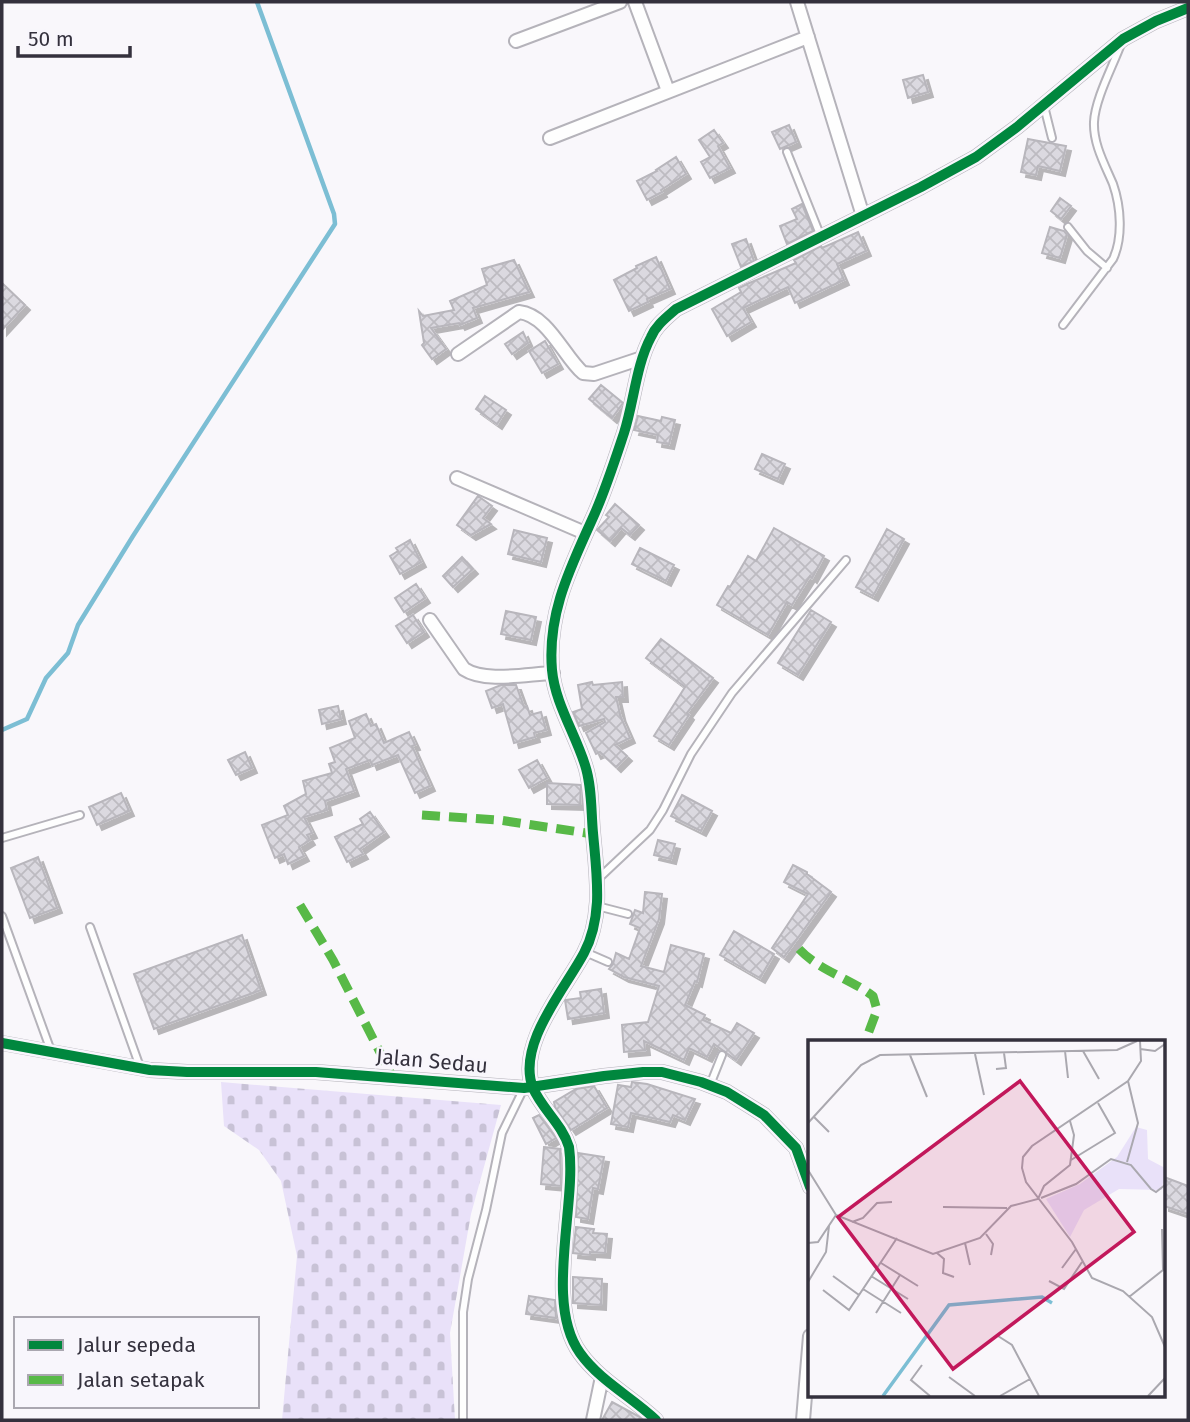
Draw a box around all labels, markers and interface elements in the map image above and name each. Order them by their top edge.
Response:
scale bar [18,14,130,58]
text: 50 m [28,26,74,52]
inset map [808,1040,1166,1398]
street label: Jalan Sedau [375,1043,489,1079]
legend [14,1317,259,1408]
text: Jalur sepeda [77,1332,196,1358]
text: Jalan setapak [77,1367,205,1393]

